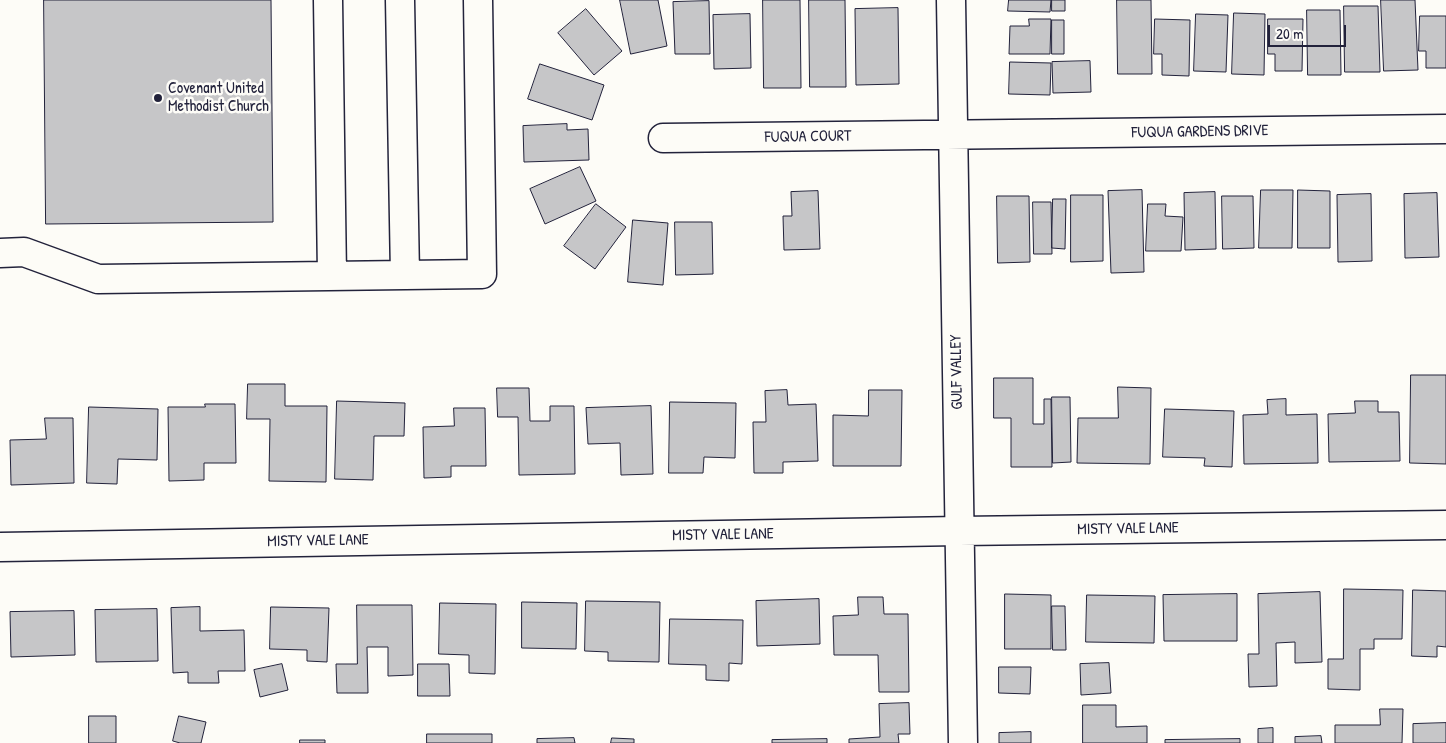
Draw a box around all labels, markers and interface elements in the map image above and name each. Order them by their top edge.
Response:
scale bar [1271,15,1348,47]
text: 20 m [1276,23,1303,44]
place label: Covenant United Methodist Church [168,79,269,117]
marker: Covenant United Methodist Church [152,92,164,104]
street label: FUQUA GARDENS DRIVE [1131,121,1269,143]
street label: FUQUA COURT [764,127,852,147]
street label: GULF VALLEY [947,334,967,410]
street label: MISTY VALE LANE [1077,519,1179,539]
street label: MISTY VALE LANE [672,525,774,545]
street label: MISTY VALE LANE [267,531,369,551]

